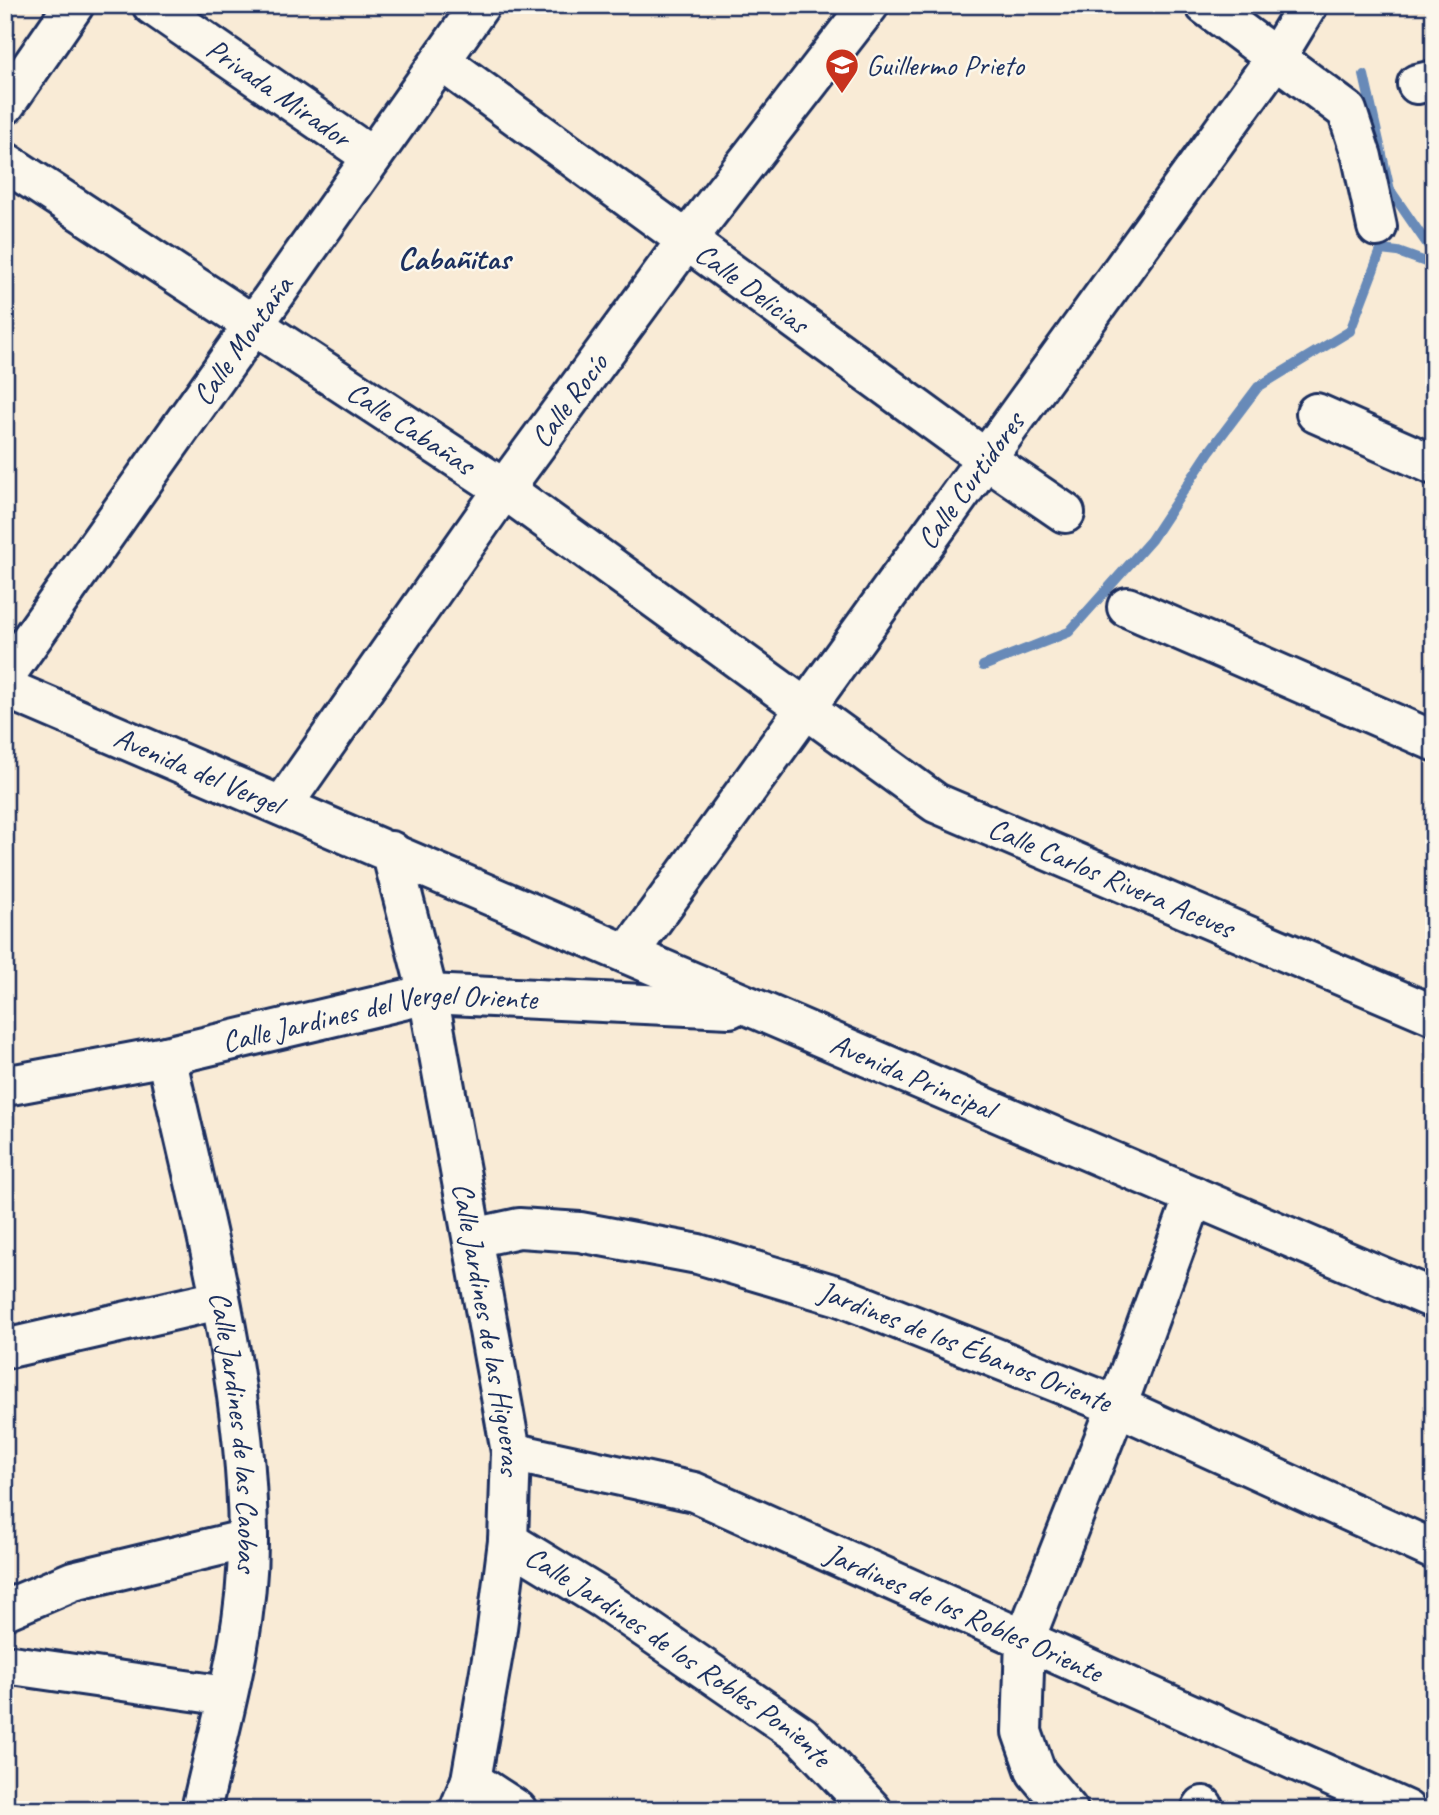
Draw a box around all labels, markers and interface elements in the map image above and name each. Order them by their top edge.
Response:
street label: Privada Mirador [199,29,360,157]
school or university icon: Guillermo Prieto [823,46,861,95]
place label: Guillermo Prieto [866,46,1025,84]
street label: Calle Delicias [688,234,818,344]
district label: Cabañitas [398,238,514,279]
street label: Calle Montaña [184,267,302,413]
street label: Calle Rocío [522,345,617,455]
street label: Calle Cabañas [340,372,484,485]
street label: Calle Curtidores [908,403,1034,557]
street label: Avenida del Vergel [108,718,292,825]
street label: Calle Carlos Rivera Aceves [983,809,1242,948]
street label: Calle Jardines del Vergel Oriente [218,975,540,1061]
street label: Avenida Principal [825,1024,1005,1130]
street label: Calle Jardines de las Higueras [444,1180,530,1479]
street label: Jardines de los Ébanos Oriente [813,1272,1119,1422]
street label: Calle Jardines de las Caobas [200,1288,267,1576]
street label: Jardines de los Robles Oriente [818,1533,1110,1692]
street label: Calle Jardines de los Robles Poniente [518,1537,842,1776]

